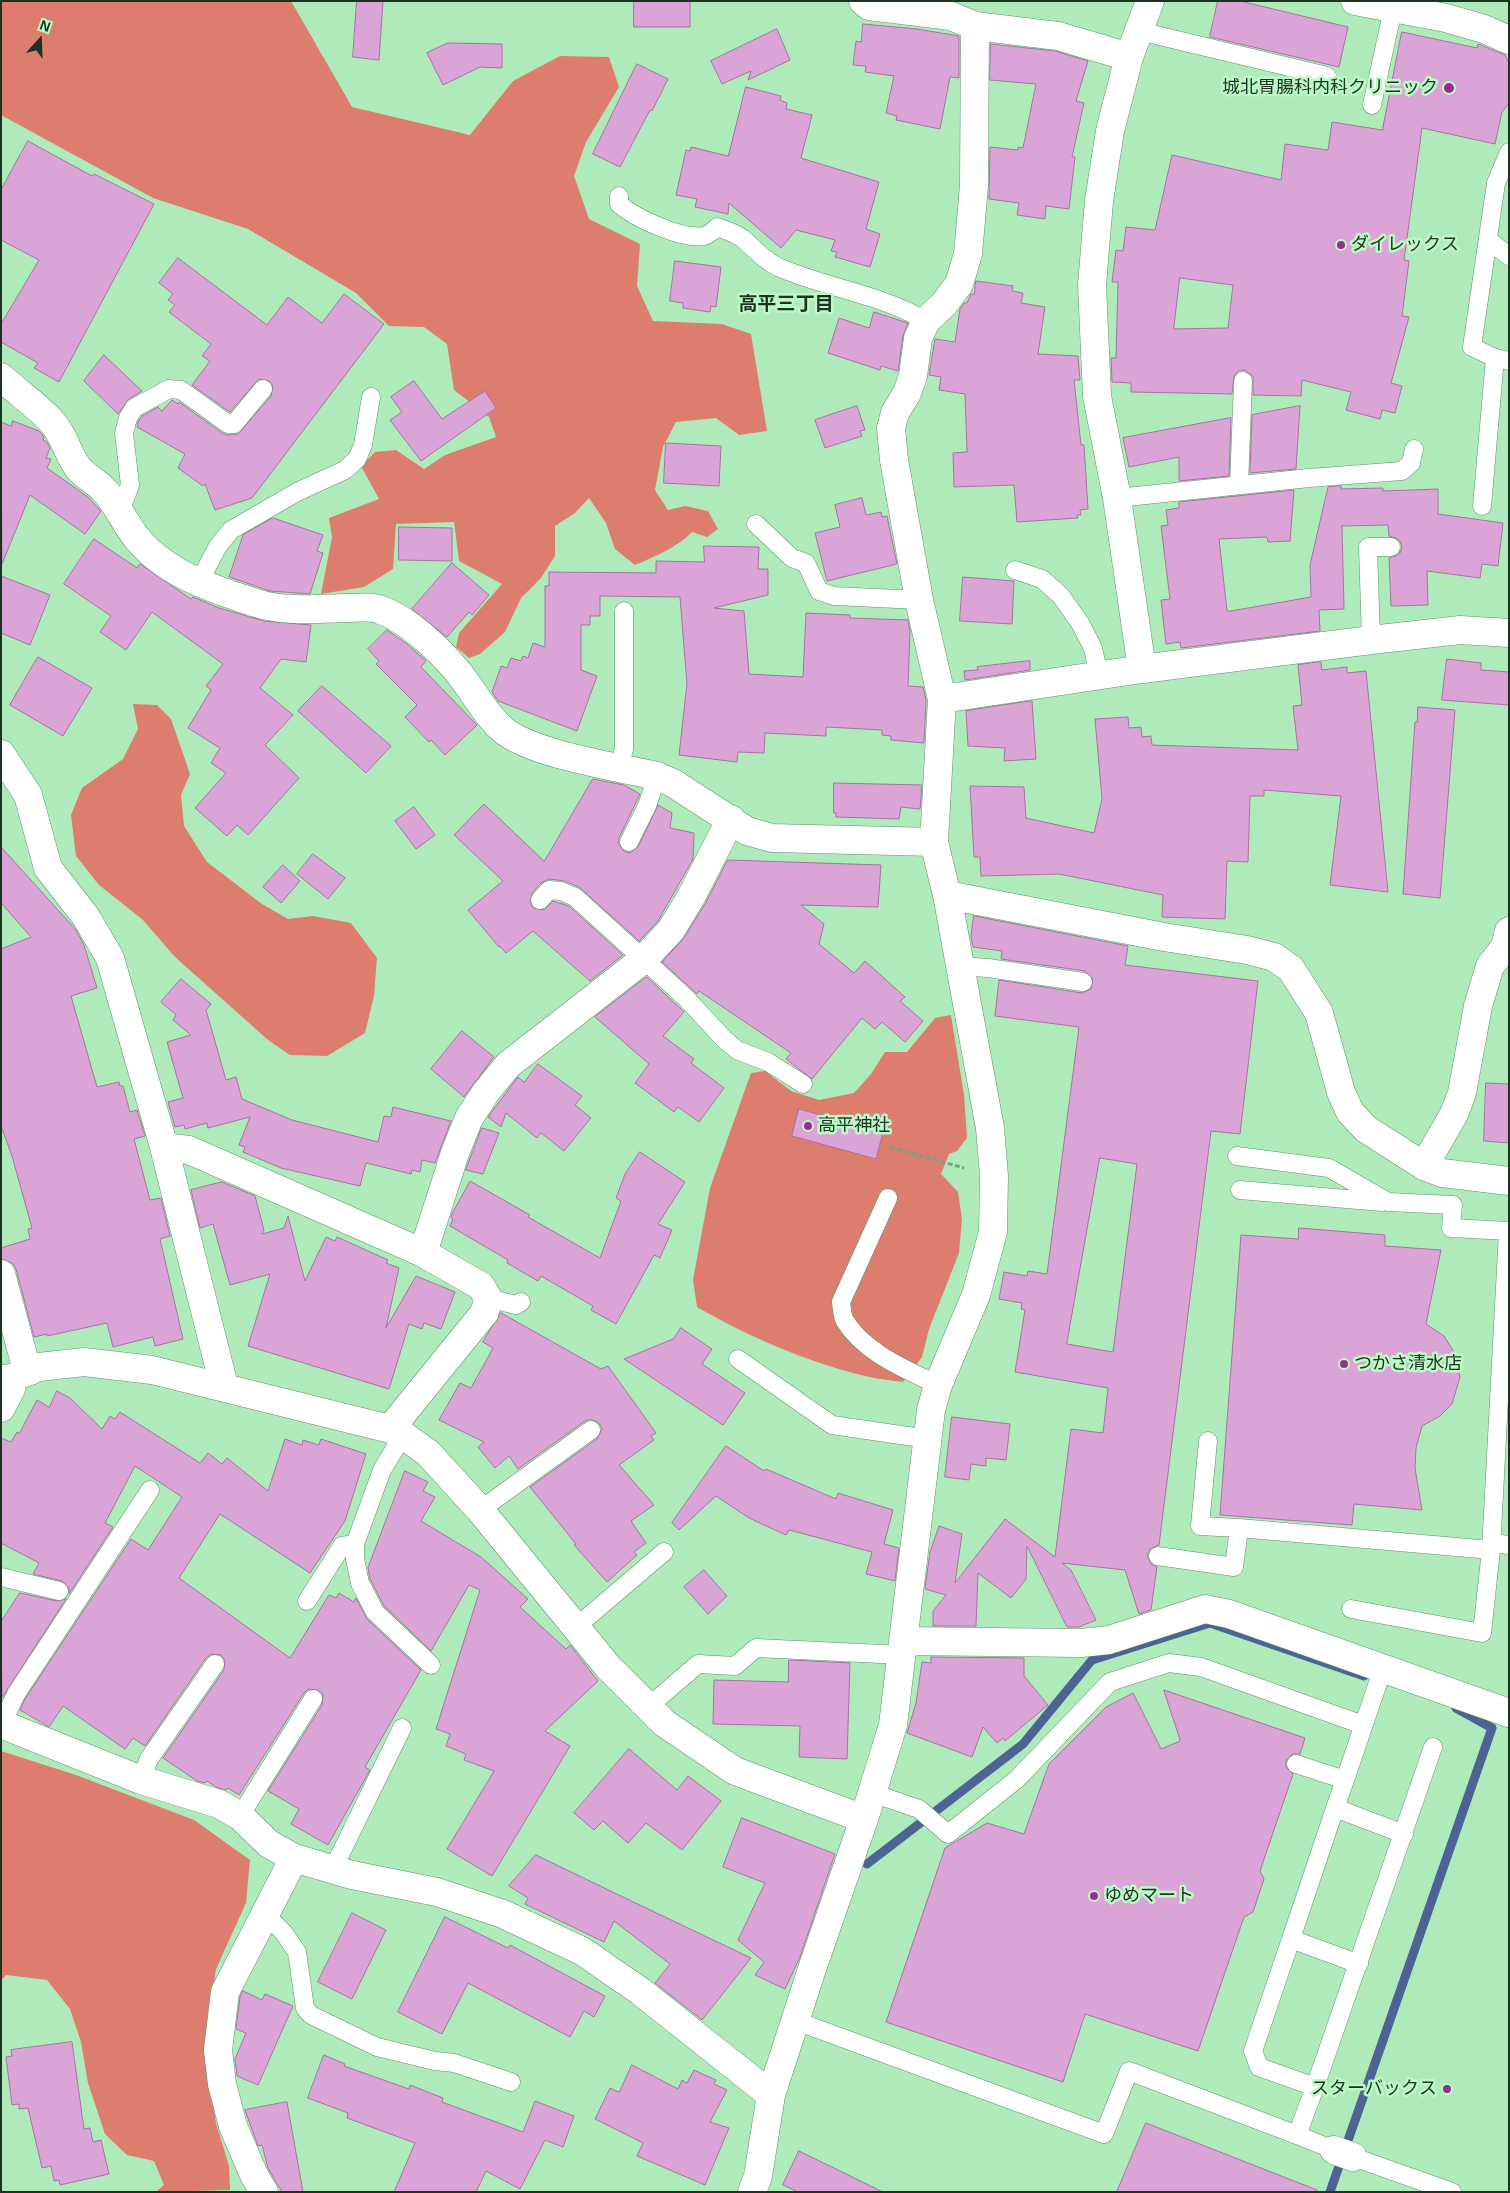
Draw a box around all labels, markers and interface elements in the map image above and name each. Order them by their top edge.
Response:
north arrow [15,15,65,65]
text: N [38,17,53,35]
place label: 城北胃腸科内科クリニック [1222,77,1438,99]
marker: 城北胃腸科内科クリニック [1442,81,1456,95]
place label: ダイレックス [1351,234,1459,256]
marker: ダイレックス [1335,239,1347,251]
district label: 高平三丁目 [739,294,833,316]
place label: 高平神社 [818,1115,890,1137]
marker: 高平神社 [802,1120,814,1132]
place label: つかさ清水店 [1354,1353,1462,1375]
marker: つかさ清水店 [1338,1358,1350,1370]
place label: ゆめマート [1104,1885,1194,1907]
marker: ゆめマート [1088,1890,1100,1902]
place label: スターバックス [1311,2078,1437,2100]
marker: スターバックス [1441,2083,1453,2095]

